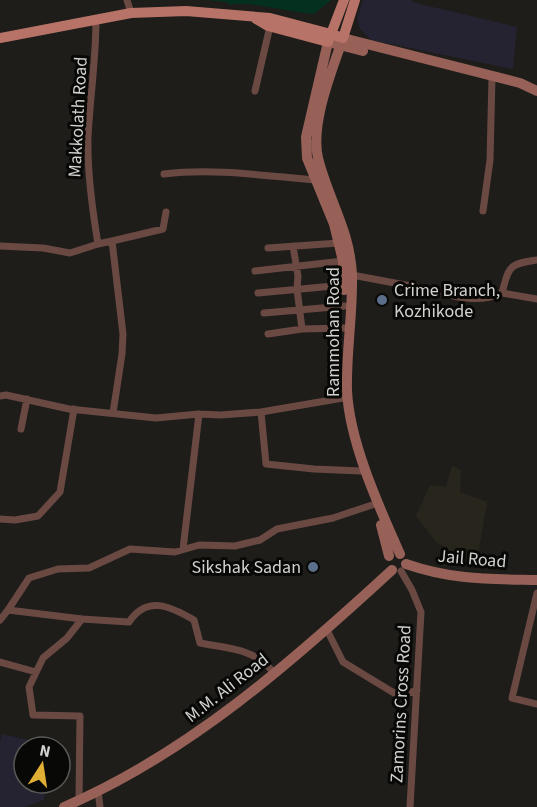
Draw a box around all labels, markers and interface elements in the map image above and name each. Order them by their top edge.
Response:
street label: Makkolath Road [62,56,94,178]
street label: Rammohan Road [321,267,346,397]
place label: Crime Branch, Kozhikode [394,278,500,324]
marker: Crime Branch, Kozhikode [375,293,389,307]
street label: Jail Road [437,544,507,574]
place label: Sikshak Sadan [192,555,301,580]
marker: Sikshak Sadan [306,560,320,574]
street label: Zamorins Cross Road [384,624,418,784]
street label: M.M. Ali Road [180,647,274,729]
north arrow [12,735,72,795]
text: N [37,739,52,763]

